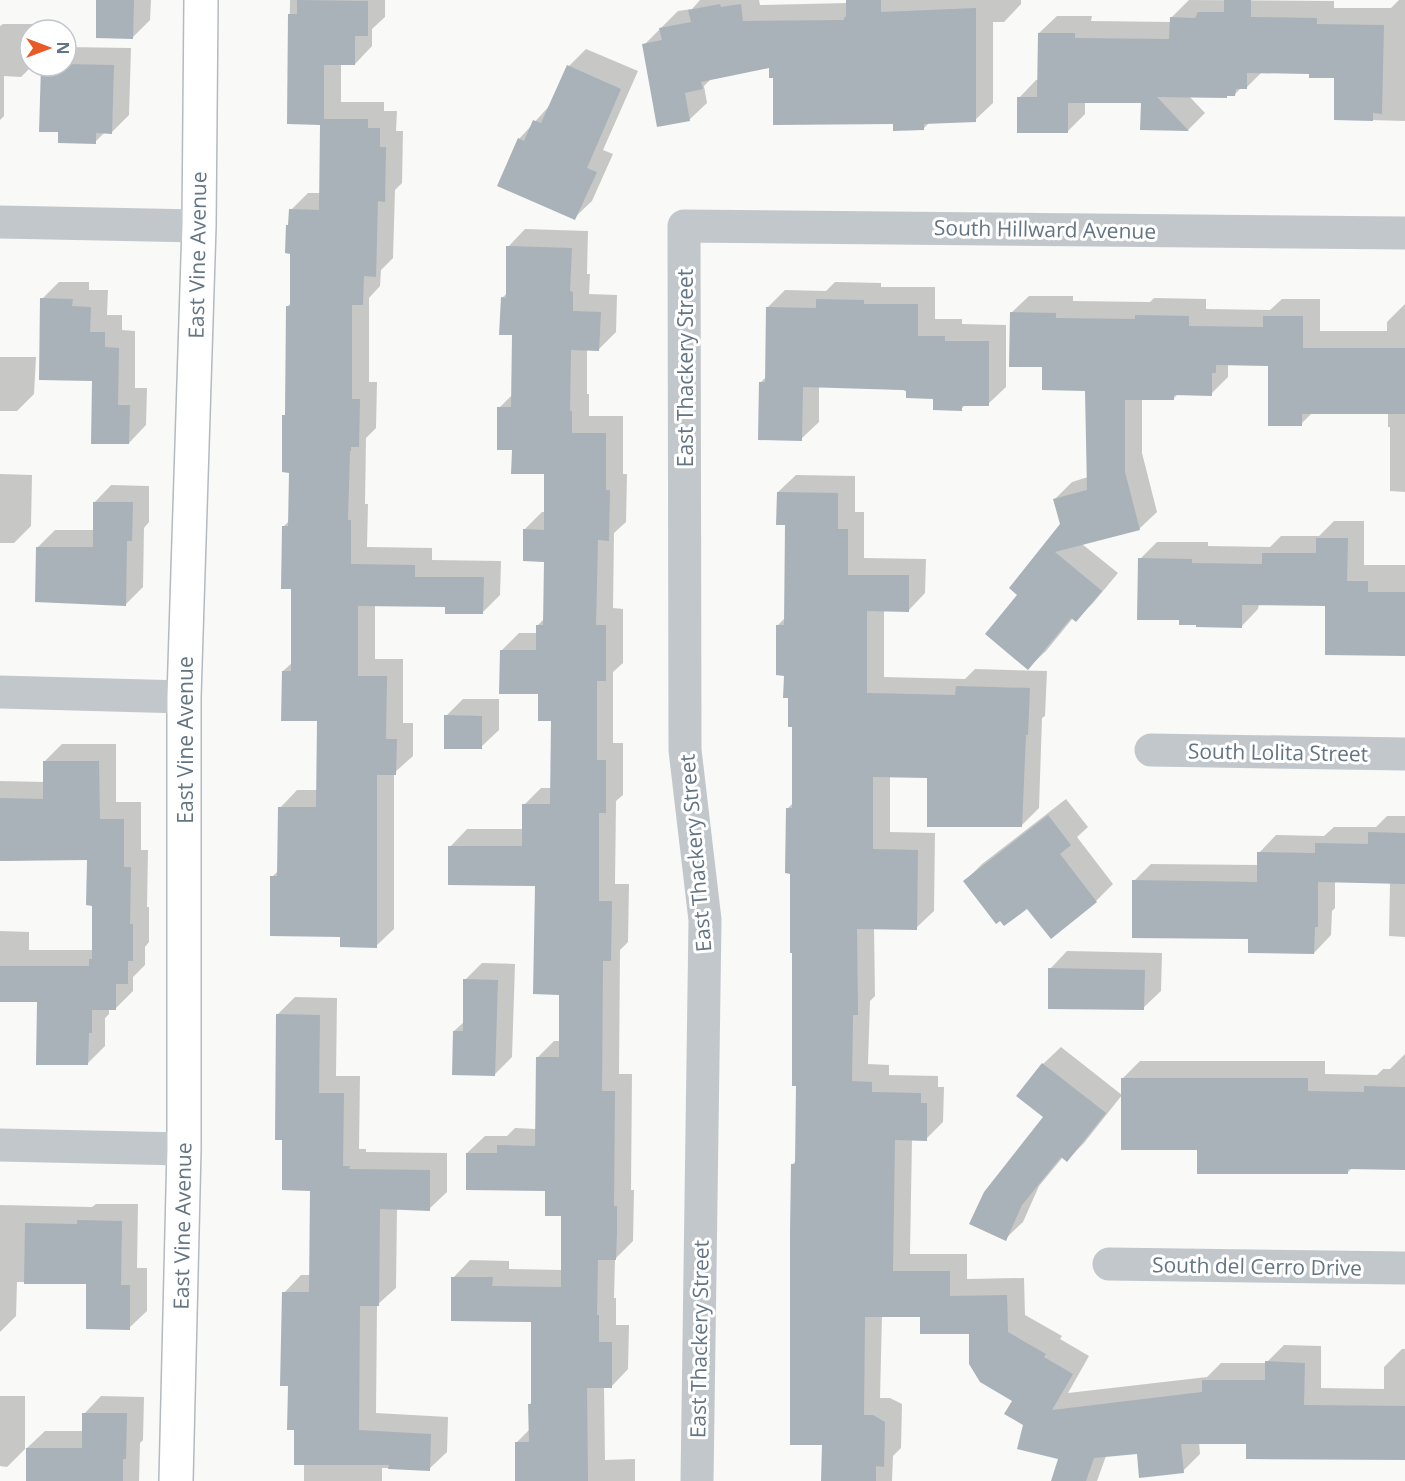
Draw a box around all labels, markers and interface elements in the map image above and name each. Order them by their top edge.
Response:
north arrow [18,18,78,78]
text: N [52,41,74,55]
street label: East Vine Avenue [182,171,212,339]
street label: South Hillward Avenue [934,213,1156,245]
street label: East Thackery Street [671,269,699,467]
street label: East Vine Avenue [171,656,199,824]
street label: South Lolita Street [1188,736,1368,768]
street label: East Thackery Street [672,753,718,953]
street label: East Vine Avenue [167,1142,197,1310]
street label: East Thackery Street [683,1240,715,1438]
street label: South del Cerro Drive [1152,1250,1362,1282]

